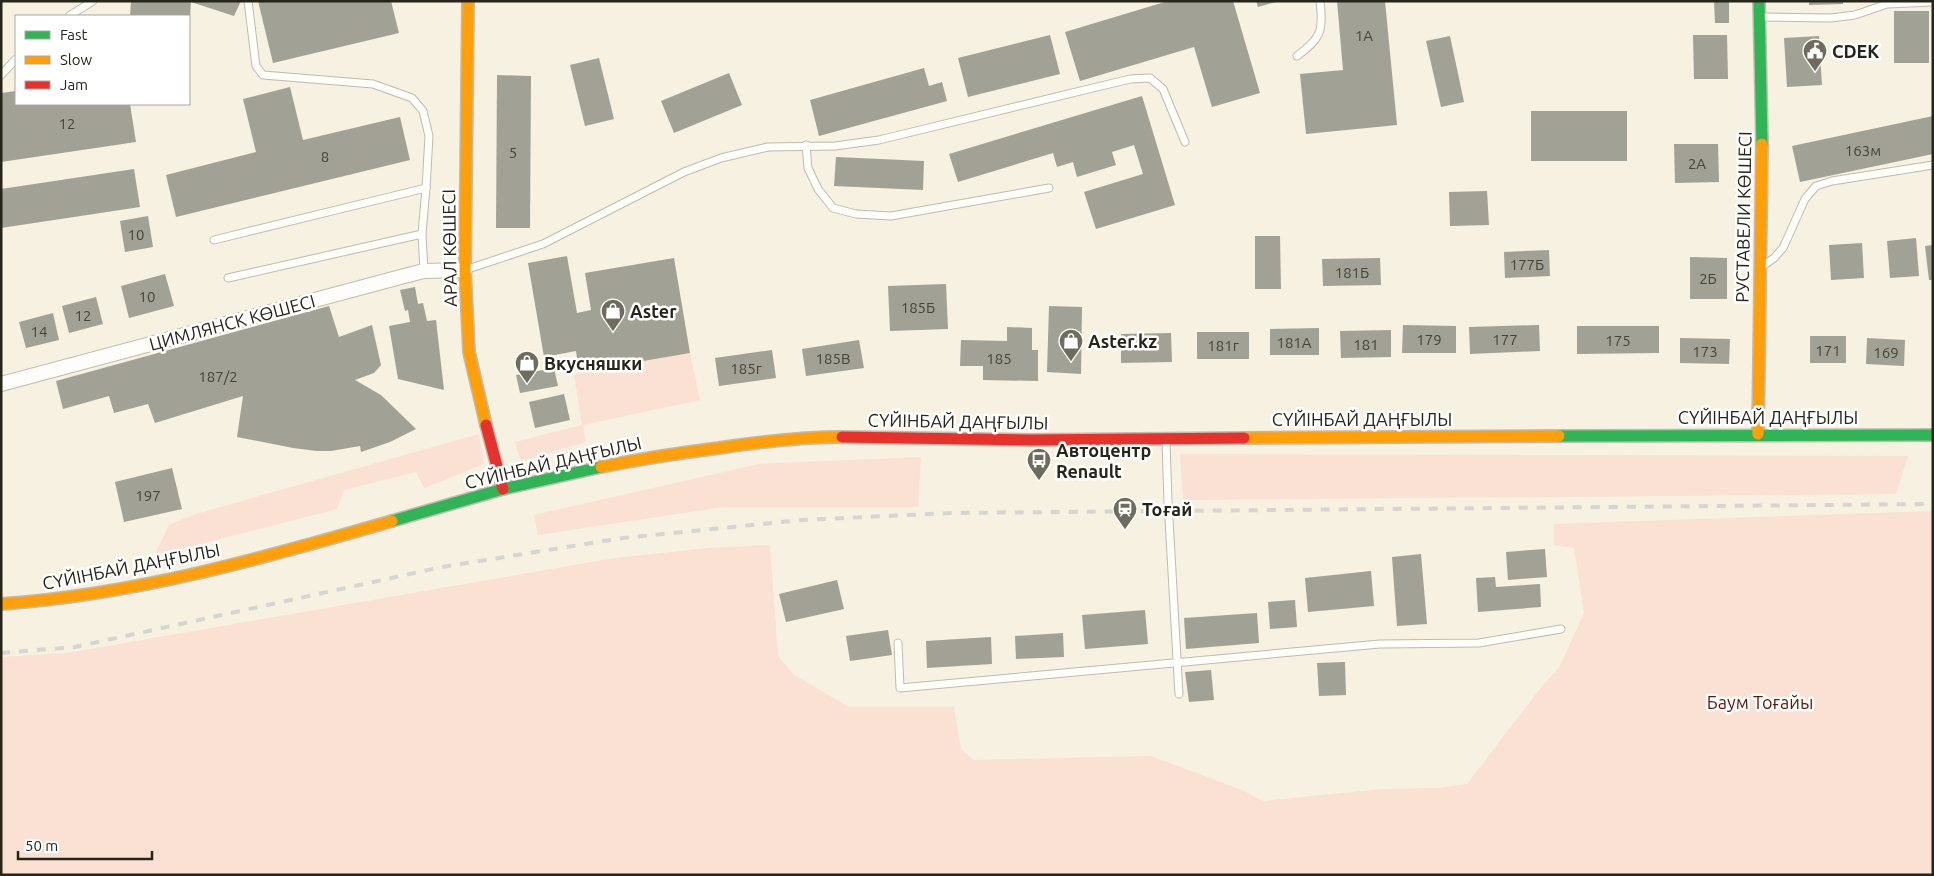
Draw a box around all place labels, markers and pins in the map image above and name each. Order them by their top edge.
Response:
public building icon: CDEK [1802,38,1828,72]
place label: CDEK [1832,41,1879,61]
shop icon: Aster [600,298,626,332]
place label: Aster [630,301,677,321]
shop icon: Aster.kz [1058,328,1084,362]
place label: Aster.kz [1088,331,1157,351]
shop icon: Вкусняшки [514,350,540,384]
place label: Вкусняшки [544,353,642,373]
place label: Автоцентр Renault [1056,440,1151,481]
bus stop icon: Автоцентр Renault [1026,447,1052,481]
station icon: Тоғай [1112,496,1138,530]
place label: Тоғай [1142,499,1192,519]

